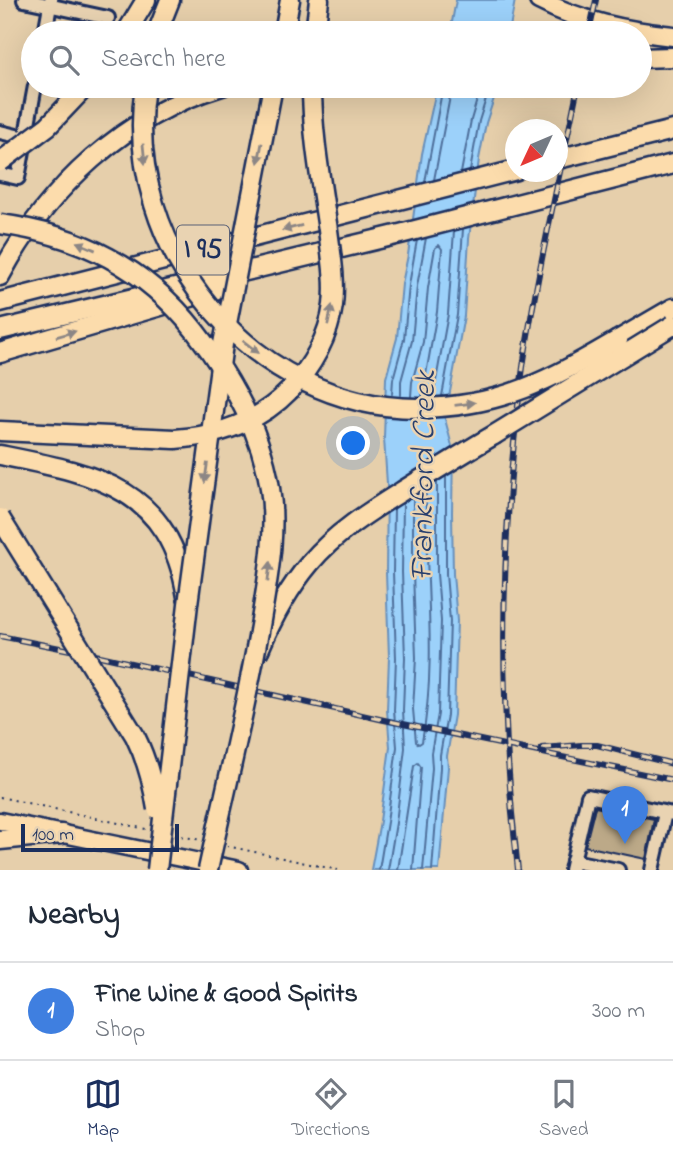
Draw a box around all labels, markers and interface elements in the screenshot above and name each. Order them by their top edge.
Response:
search box [21,21,652,98]
icon: search [45,41,83,79]
text: Search here [101,41,226,79]
north arrow [505,119,568,182]
one-way arrow [254,142,265,164]
one-way arrow [139,143,150,165]
one-way arrow [281,223,303,234]
road number: I 95 [177,226,229,274]
one-way arrow [75,241,96,252]
one-way arrow [325,304,336,326]
one-way arrow [55,328,76,338]
one-way arrow [242,340,260,355]
water label: Frankford Creek [400,368,450,582]
one-way arrow [454,399,476,410]
your location [336,426,370,460]
one-way arrow [200,463,211,485]
one-way arrow [263,561,274,583]
pin: 1 [602,786,648,844]
scale bar [21,821,178,853]
text: 100 m [32,822,74,849]
text: Nearby [28,894,120,938]
text: Fine Wine & Good Spirits [95,976,358,1014]
text: 1 [47,995,55,1028]
text: 300 m [592,995,645,1028]
text: Shop [95,1014,145,1047]
tab: Map [84,1075,122,1144]
tab: Directions [291,1075,370,1144]
tab: Saved [539,1075,589,1144]

